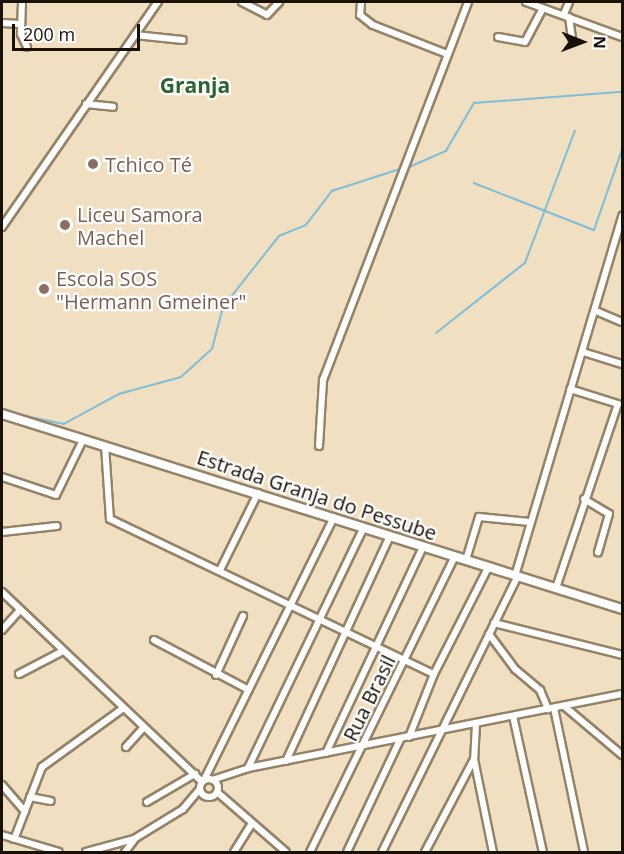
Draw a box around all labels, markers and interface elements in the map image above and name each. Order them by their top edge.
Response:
scale bar [15,12,142,50]
north arrow [552,12,612,72]
text: 200 m [23,22,75,46]
text: N [589,36,611,49]
district label: Granja [160,72,230,98]
place label: Tchico Té [105,152,192,176]
marker: Tchico Té [86,157,100,171]
place label: Liceu Samora Machel [77,202,203,249]
marker: Liceu Samora Machel [58,218,72,232]
place label: Escola SOS "Hermann Gmeiner" [56,266,246,313]
marker: Escola SOS "Hermann Gmeiner" [37,282,51,296]
street label: Estrada Granja do Pessube [194,445,440,545]
street label: Rua Brasil [338,651,400,745]

